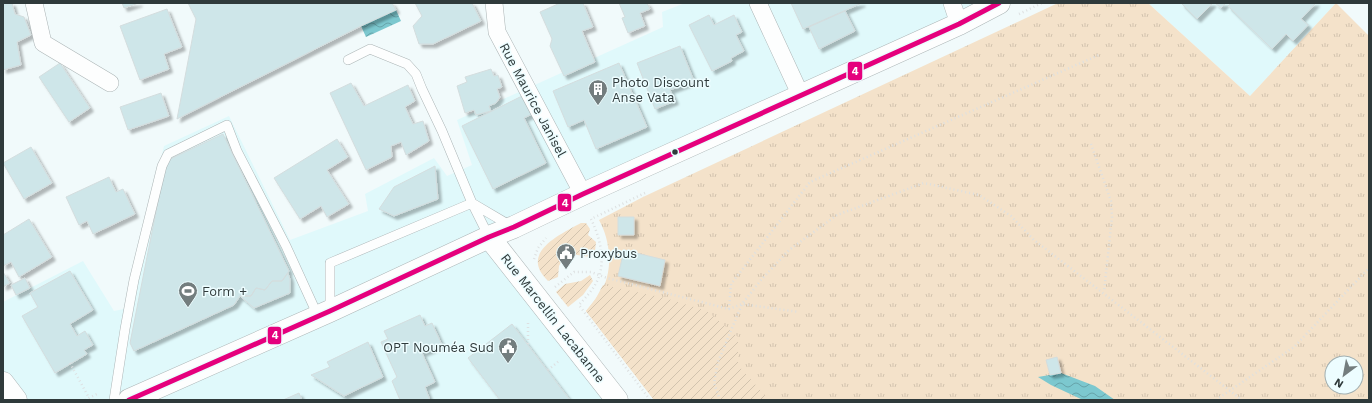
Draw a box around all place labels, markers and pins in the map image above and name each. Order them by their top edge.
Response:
place label: Photo Discount Anse Vata [612,75,710,105]
building icon: Photo Discount Anse Vata [587,78,609,106]
unlabelled marker [670,147,680,157]
public building icon: Proxybus [555,242,577,270]
place label: Proxybus [580,246,637,261]
sports icon: Form + [177,280,199,308]
place label: Form + [202,284,247,299]
public building icon: OPT Nouméa Sud [497,336,519,364]
place label: OPT Nouméa Sud [383,340,494,355]

